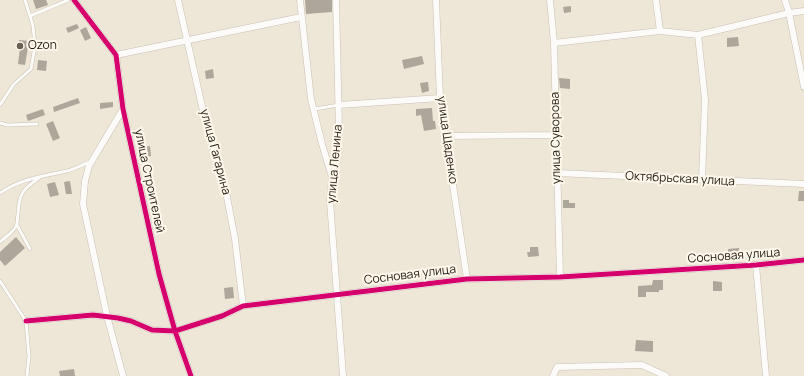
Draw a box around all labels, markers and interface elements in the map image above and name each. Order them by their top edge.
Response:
place label: Ozon [28,39,57,53]
marker: Ozon [15,41,25,51]
street label: улица Суворова [548,92,564,184]
street label: улица Щаденко [434,95,460,185]
street label: улица Гагарина [197,108,233,196]
street label: улица Ленина [324,124,346,204]
street label: улица Строителей [131,128,167,234]
street label: Октябрьская улица [625,169,735,189]
street label: Сосновая улица [687,246,781,266]
street label: Сосновая улица [363,262,457,288]

